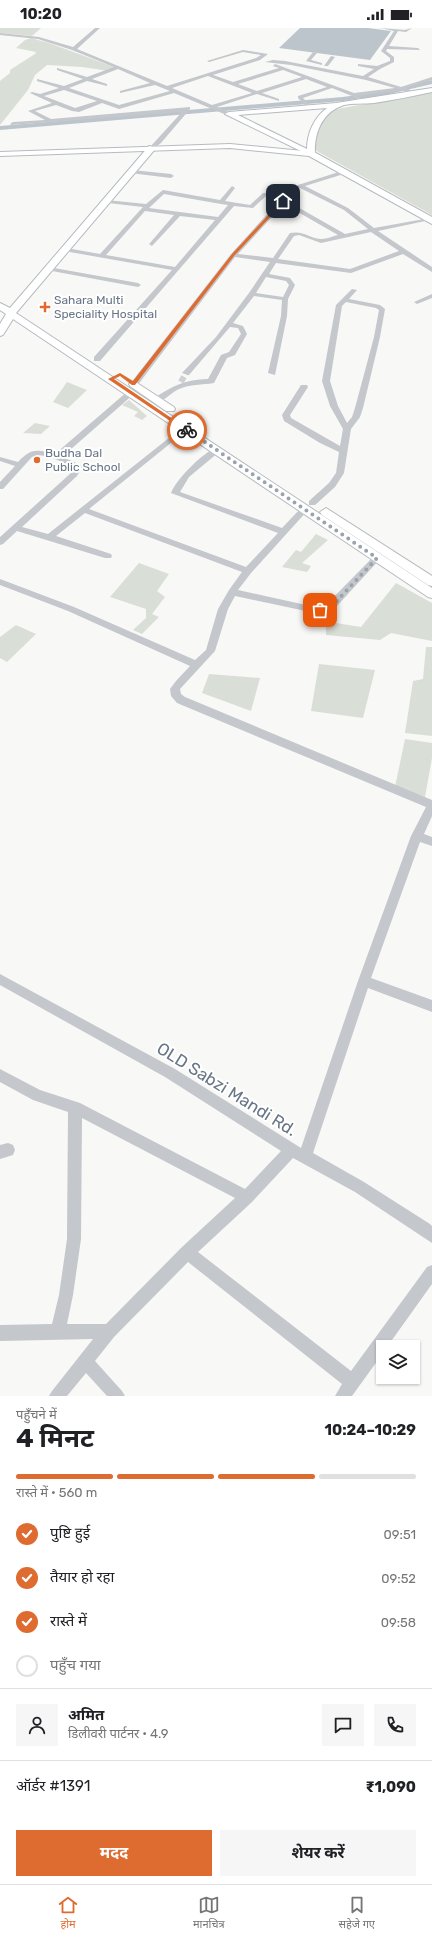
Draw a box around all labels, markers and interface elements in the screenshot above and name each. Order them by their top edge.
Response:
text: 10:20 [20,5,62,23]
pin [266,184,300,218]
icon: home [272,190,294,212]
place label: Sahara Multi Speciality Hospital [54,293,157,321]
marker: Sahara Multi Speciality Hospital [39,301,51,313]
courier [167,410,207,450]
icon: bike [176,419,198,441]
place label: Budha Dal Public School [45,446,121,474]
marker: Budha Dal Public School [32,455,42,465]
pin [303,593,337,627]
icon: bag [309,599,331,621]
street label: OLD Sabzi Mandi Rd. [153,1038,301,1140]
map controls [376,1340,420,1384]
button: layers [376,1340,420,1384]
text: पहुँचने में [16,1407,57,1422]
text: 10:24–10:29 [325,1421,416,1439]
text: 4 मिनट [16,1423,94,1454]
text: रास्ते में · 560 m [16,1485,97,1500]
icon: check [16,1523,38,1545]
text: पुष्टि हुई [50,1524,90,1542]
text: 09:51 [384,1527,416,1542]
icon: check [16,1567,38,1589]
text: तैयार हो रहा [50,1568,114,1586]
text: 09:52 [381,1571,416,1586]
icon: check [16,1611,38,1633]
text: रास्ते में [50,1612,87,1630]
text: 09:58 [381,1615,416,1630]
text: पहुँच गया [50,1656,101,1674]
button: person [16,1704,58,1746]
button: chat [322,1704,364,1746]
button: phone [374,1704,416,1746]
text: अमित [68,1706,104,1724]
text: डिलीवरी पार्टनर · 4.9 [68,1726,168,1741]
text: ऑर्डर #1391 [16,1777,90,1795]
text: ₹1,090 [365,1778,416,1796]
button: मदद [16,1830,212,1876]
button: शेयर करें [220,1830,416,1876]
tab: होम [57,1894,79,1932]
tab: मानचित्र [193,1894,225,1932]
tab: सहेजे गए [339,1894,375,1932]

